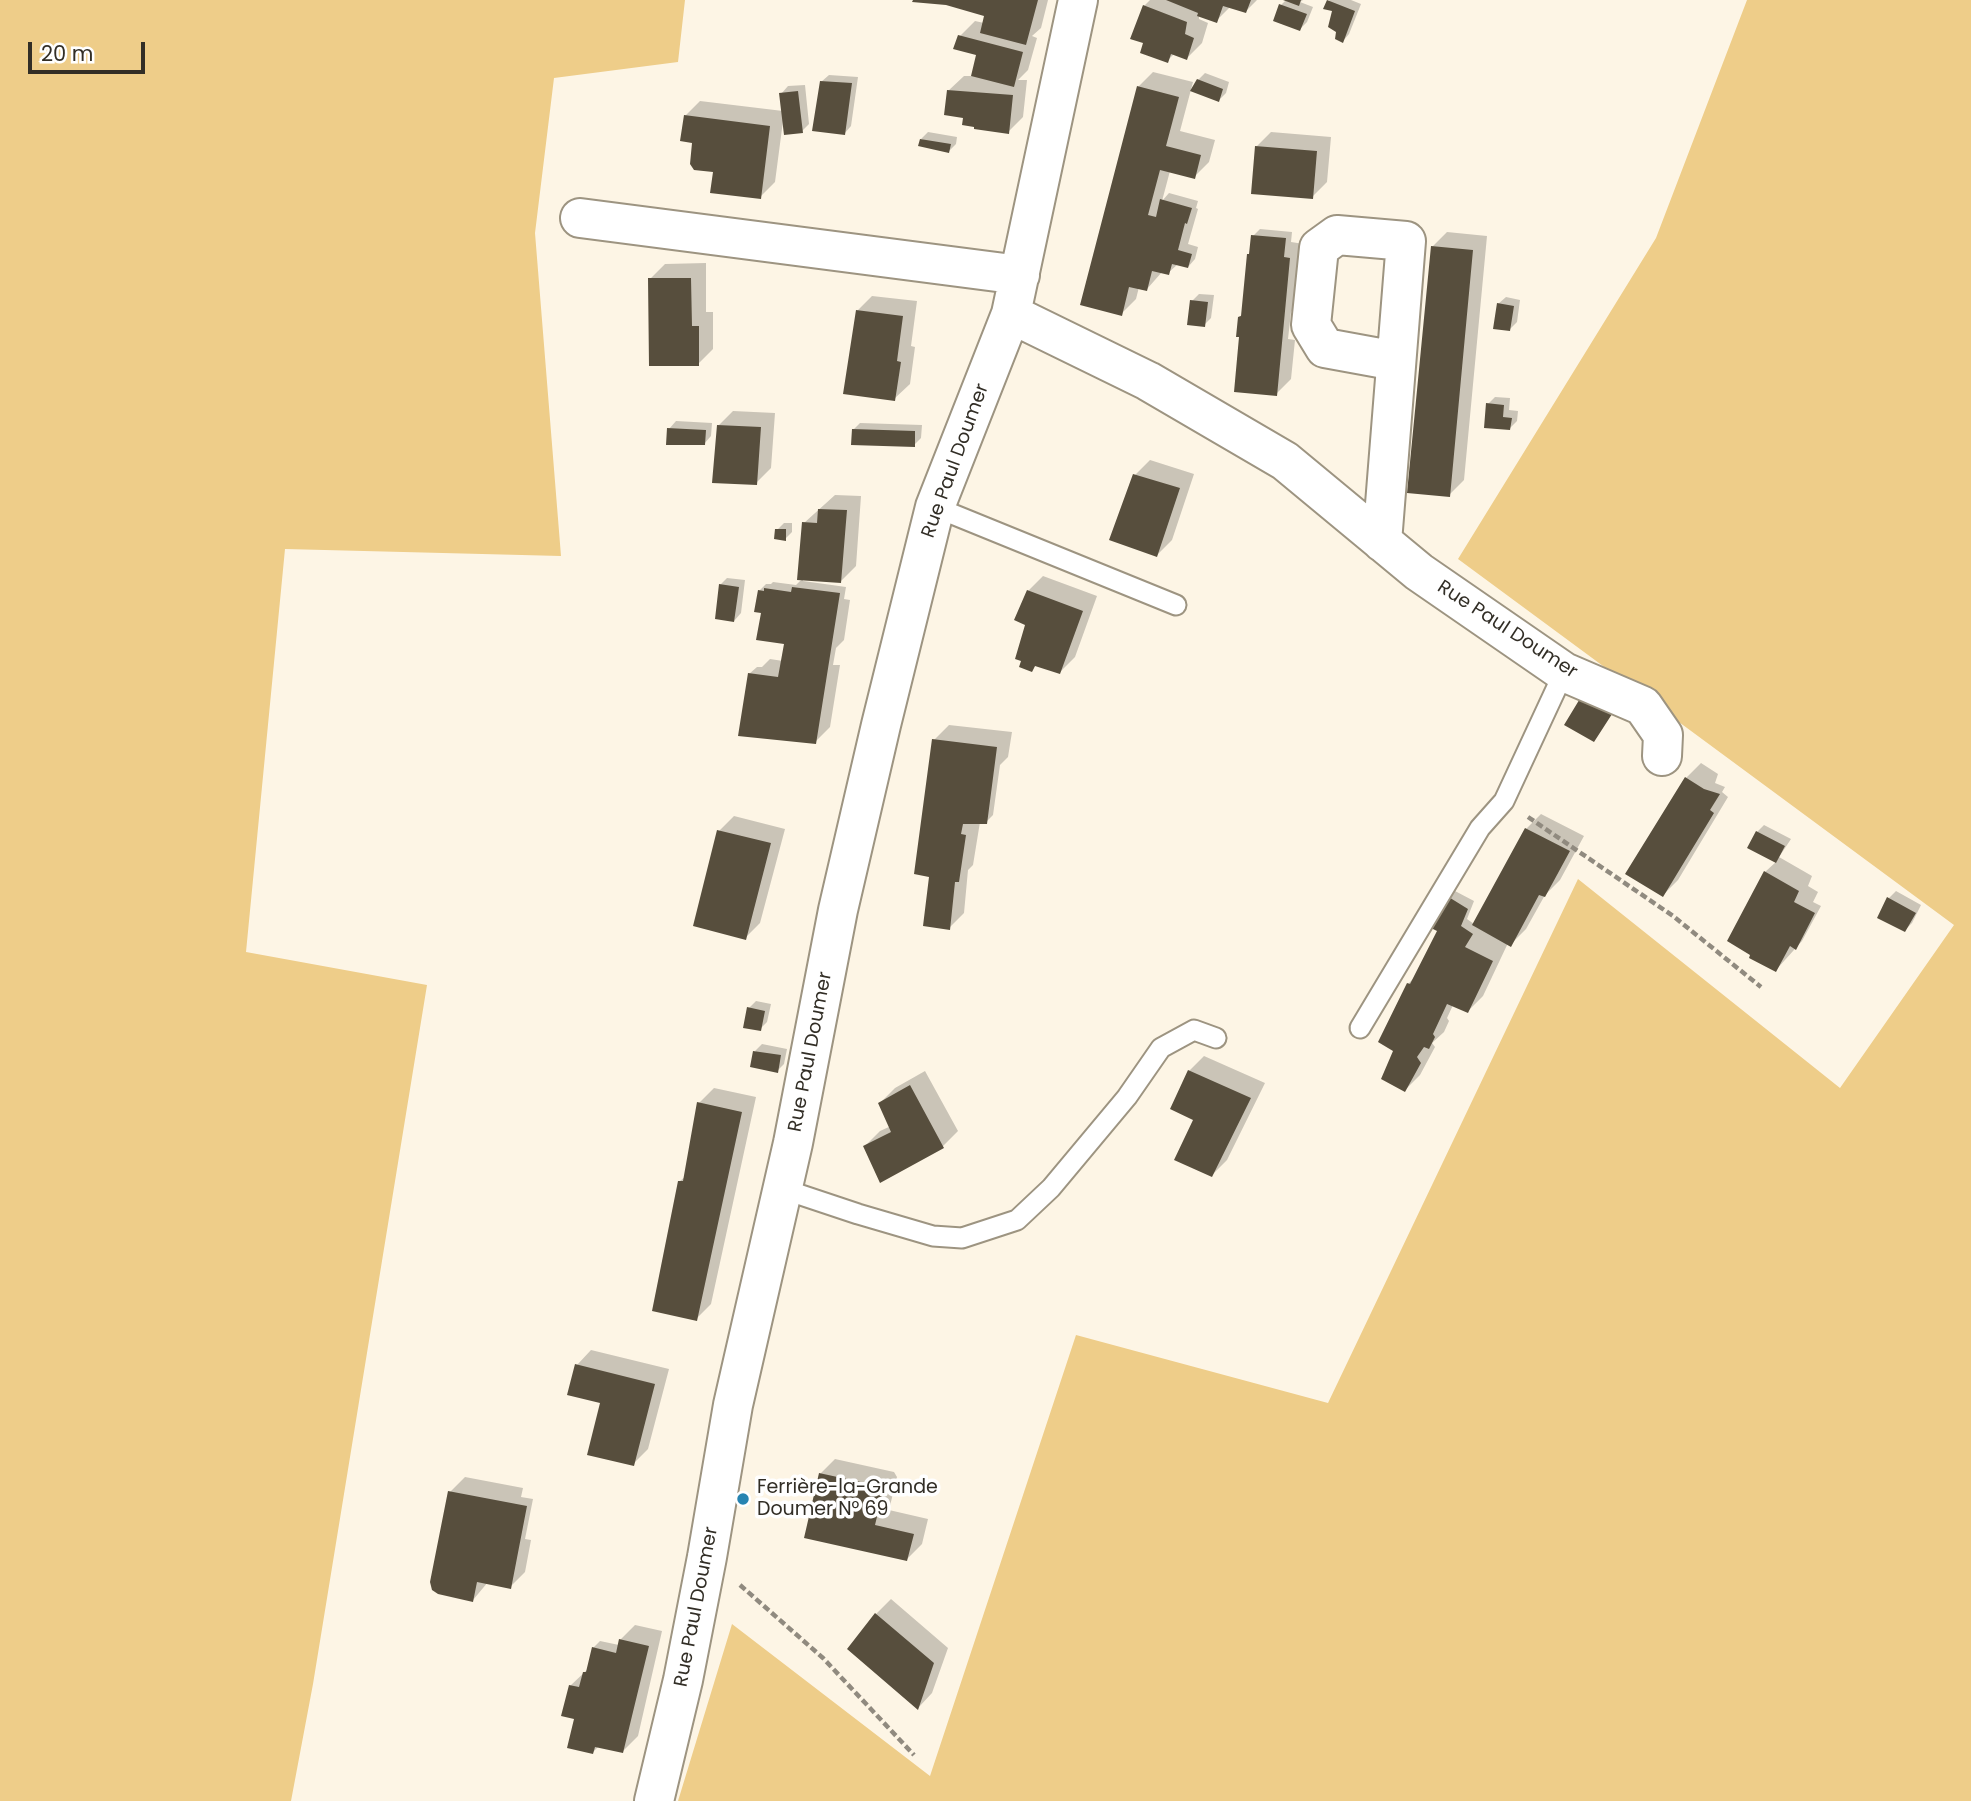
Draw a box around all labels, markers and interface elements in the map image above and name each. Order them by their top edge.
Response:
scale bar [32,28,149,72]
text: 20 m [41,39,94,68]
street label: Rue Paul Doumer [917,381,995,541]
street label: Rue Paul Doumer [1433,576,1581,684]
street label: Rue Paul Doumer [784,970,838,1134]
place label: Ferrière-la-Grande Doumer N° 69 [757,1477,938,1521]
marker: Ferrière-la-Grande Doumer N° 69 [735,1491,751,1507]
street label: Rue Paul Doumer [670,1525,724,1689]

